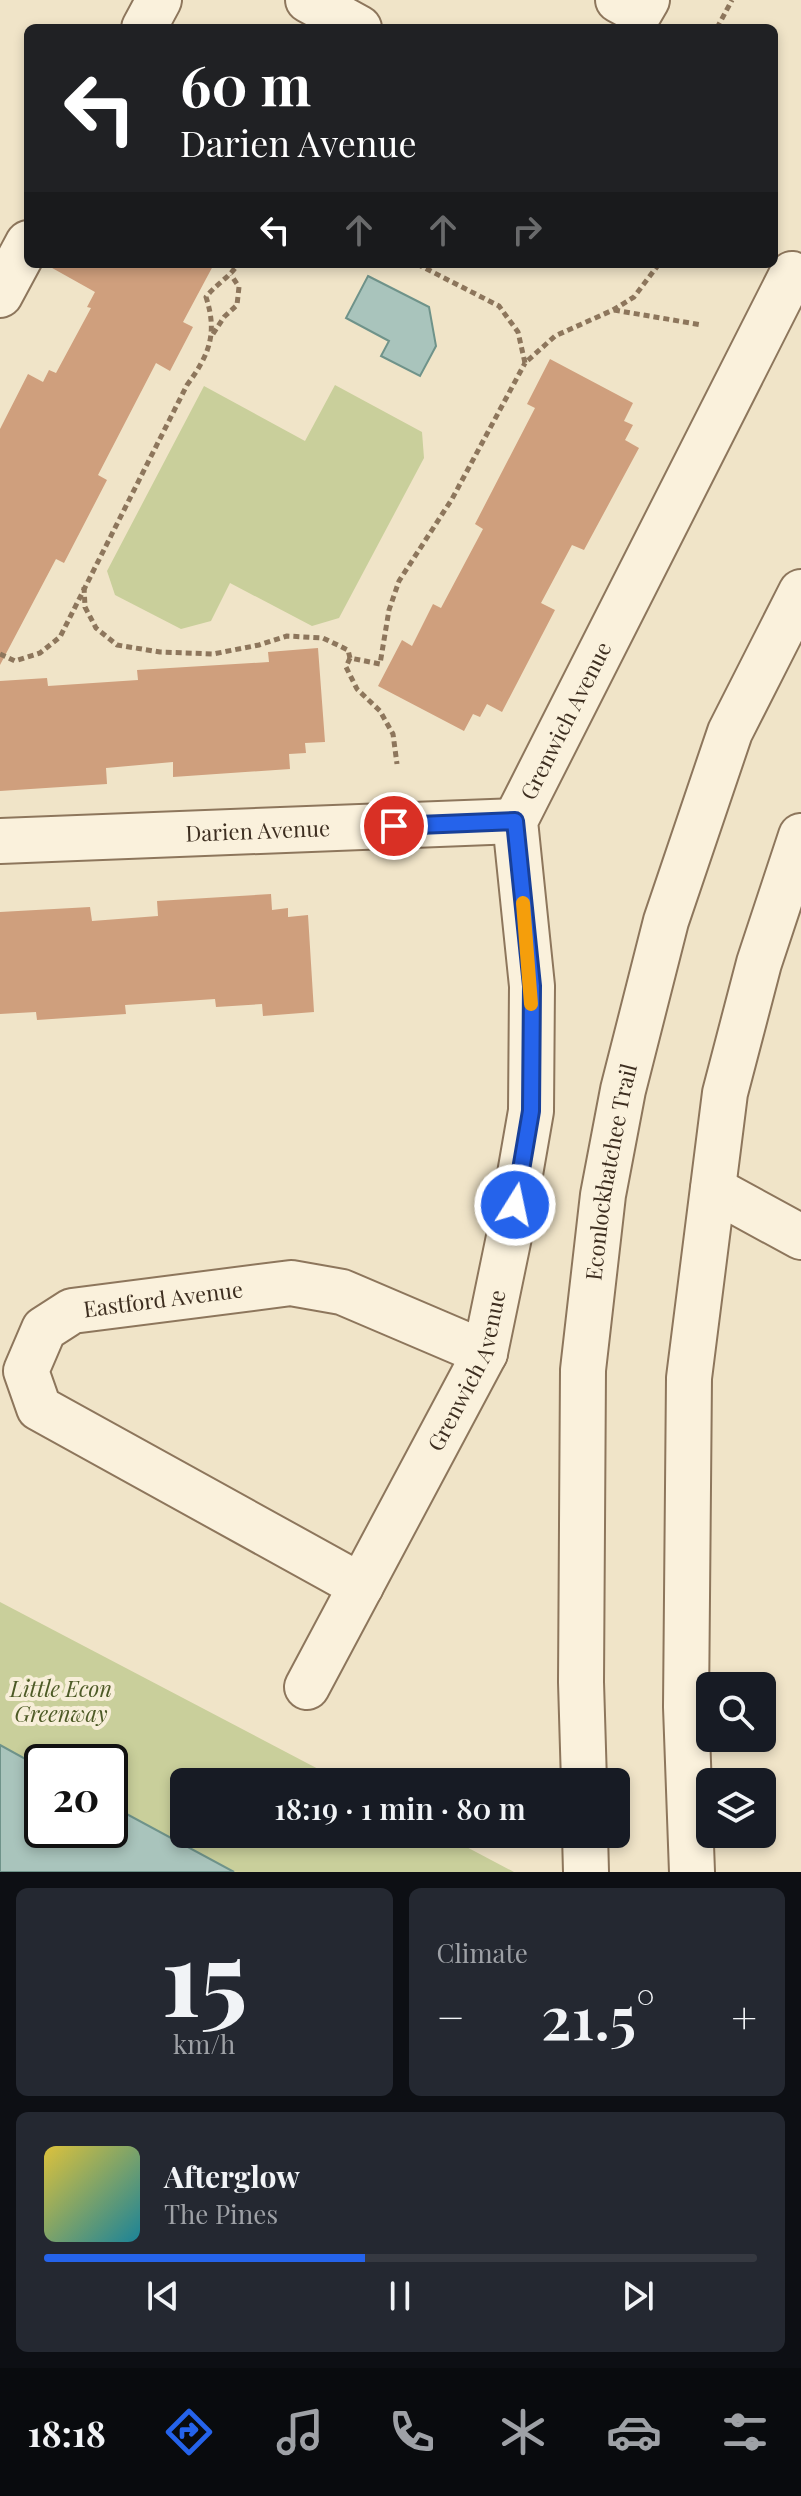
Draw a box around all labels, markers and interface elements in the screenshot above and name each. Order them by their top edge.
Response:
text: 60 m [180,46,311,121]
icon: left [48,56,152,160]
text: Darien Avenue [180,118,417,166]
icon: left [253,208,297,252]
icon: ahead [337,208,381,252]
icon: ahead [421,208,465,252]
icon: right [505,208,549,252]
street label: Grenwich Avenue [512,636,617,804]
pin [360,792,428,860]
icon: arrive [372,804,416,848]
street label: Darien Avenue [185,812,331,848]
street label: Econlockhatchee Trail [577,1060,643,1282]
position arrow [473,1163,557,1247]
street label: Eastford Avenue [81,1273,245,1323]
street label: Grenwich Avenue [420,1287,512,1456]
map controls [696,1672,776,1848]
button: search [696,1672,776,1752]
park label: Little Econ Greenway [9,1673,112,1728]
speed limit sign: 20 [24,1744,128,1848]
button: layers [696,1768,776,1848]
text: 18:19 · 1 min · 80 m [274,1788,526,1828]
text: 15 [161,1904,247,2043]
text: Climate [437,1935,528,1970]
text: 21.5° [541,1975,655,2055]
text: − [437,1986,465,2045]
text: + [731,1986,757,2045]
text: km/h [173,2026,235,2061]
text: Afterglow [164,2156,300,2196]
text: The Pines [164,2196,278,2231]
icon: previous [141,2274,185,2318]
icon: pause [378,2274,422,2318]
icon: next [616,2274,660,2318]
icon: directions [161,2404,217,2460]
icon: music [272,2404,328,2460]
icon: phone [384,2404,440,2460]
icon: climate [495,2404,551,2460]
icon: car [606,2404,662,2460]
icon: filters [717,2404,773,2460]
text: 18:18 [28,2408,106,2456]

